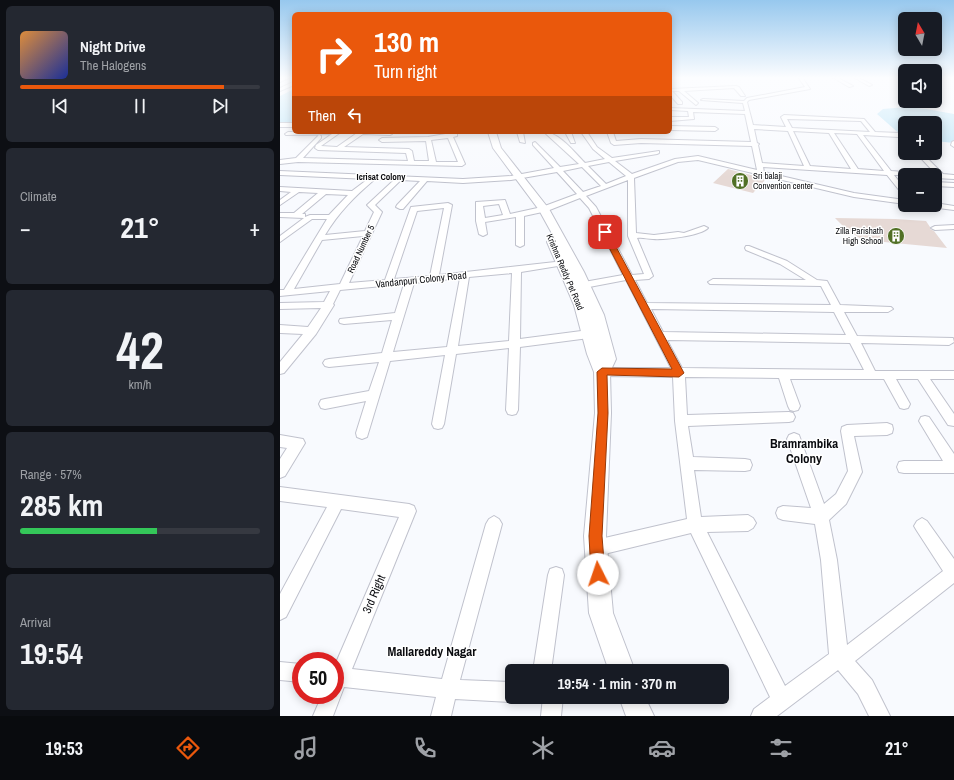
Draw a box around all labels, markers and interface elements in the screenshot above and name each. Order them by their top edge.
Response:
north arrow [898,12,942,56]
map controls [898,12,942,212]
text: 130 m [374,23,439,61]
icon: right [308,28,360,80]
text: Night Drive [80,36,146,57]
text: The Halogens [80,57,146,74]
text: Turn right [374,59,437,84]
button: sound [898,64,942,108]
icon: previous [49,95,71,117]
icon: pause [129,95,151,117]
icon: next [209,95,231,117]
icon: left [344,104,366,126]
text: Then [308,105,336,126]
button: + [898,116,942,160]
button: − [898,168,942,212]
place label: Sri balaji Convention center [753,170,814,192]
district label: Icrisat Colony [357,171,406,183]
building icon: Sri balaji Convention center [730,171,750,191]
text: Climate [20,188,57,205]
text: 21° [120,207,160,247]
text: − [20,213,31,243]
text: + [249,213,260,243]
pin [588,215,622,249]
icon: arrive [594,221,616,243]
street label: Road Number 5 [345,223,377,275]
place label: Zilla Parishath High School [835,225,883,247]
building icon: Zilla Parishath High School [886,226,906,246]
street label: Krishna Reddy Pet Road [544,232,586,312]
street label: Vandanpuri Colony Road [375,268,467,291]
text: 42 [116,315,164,385]
text: km/h [128,376,152,393]
district label: Bramrambika Colony [770,435,838,467]
text: Range · 57% [20,466,82,483]
text: 285 km [20,485,103,525]
position arrow [577,553,619,595]
street label: 3rd Right [359,572,389,616]
text: Arrival [20,614,51,631]
text: 19:54 [20,633,83,673]
district label: Mallareddy Nagar [388,643,477,660]
speed limit sign: 50 [292,652,344,704]
text: 19:54 · 1 min · 370 m [558,673,676,694]
icon: directions [174,734,202,762]
icon: music [292,734,320,762]
icon: phone [411,734,439,762]
icon: climate [529,734,557,762]
icon: car [648,734,676,762]
icon: filters [767,734,795,762]
text: 19:53 [45,736,83,761]
text: 21° [885,736,909,761]

